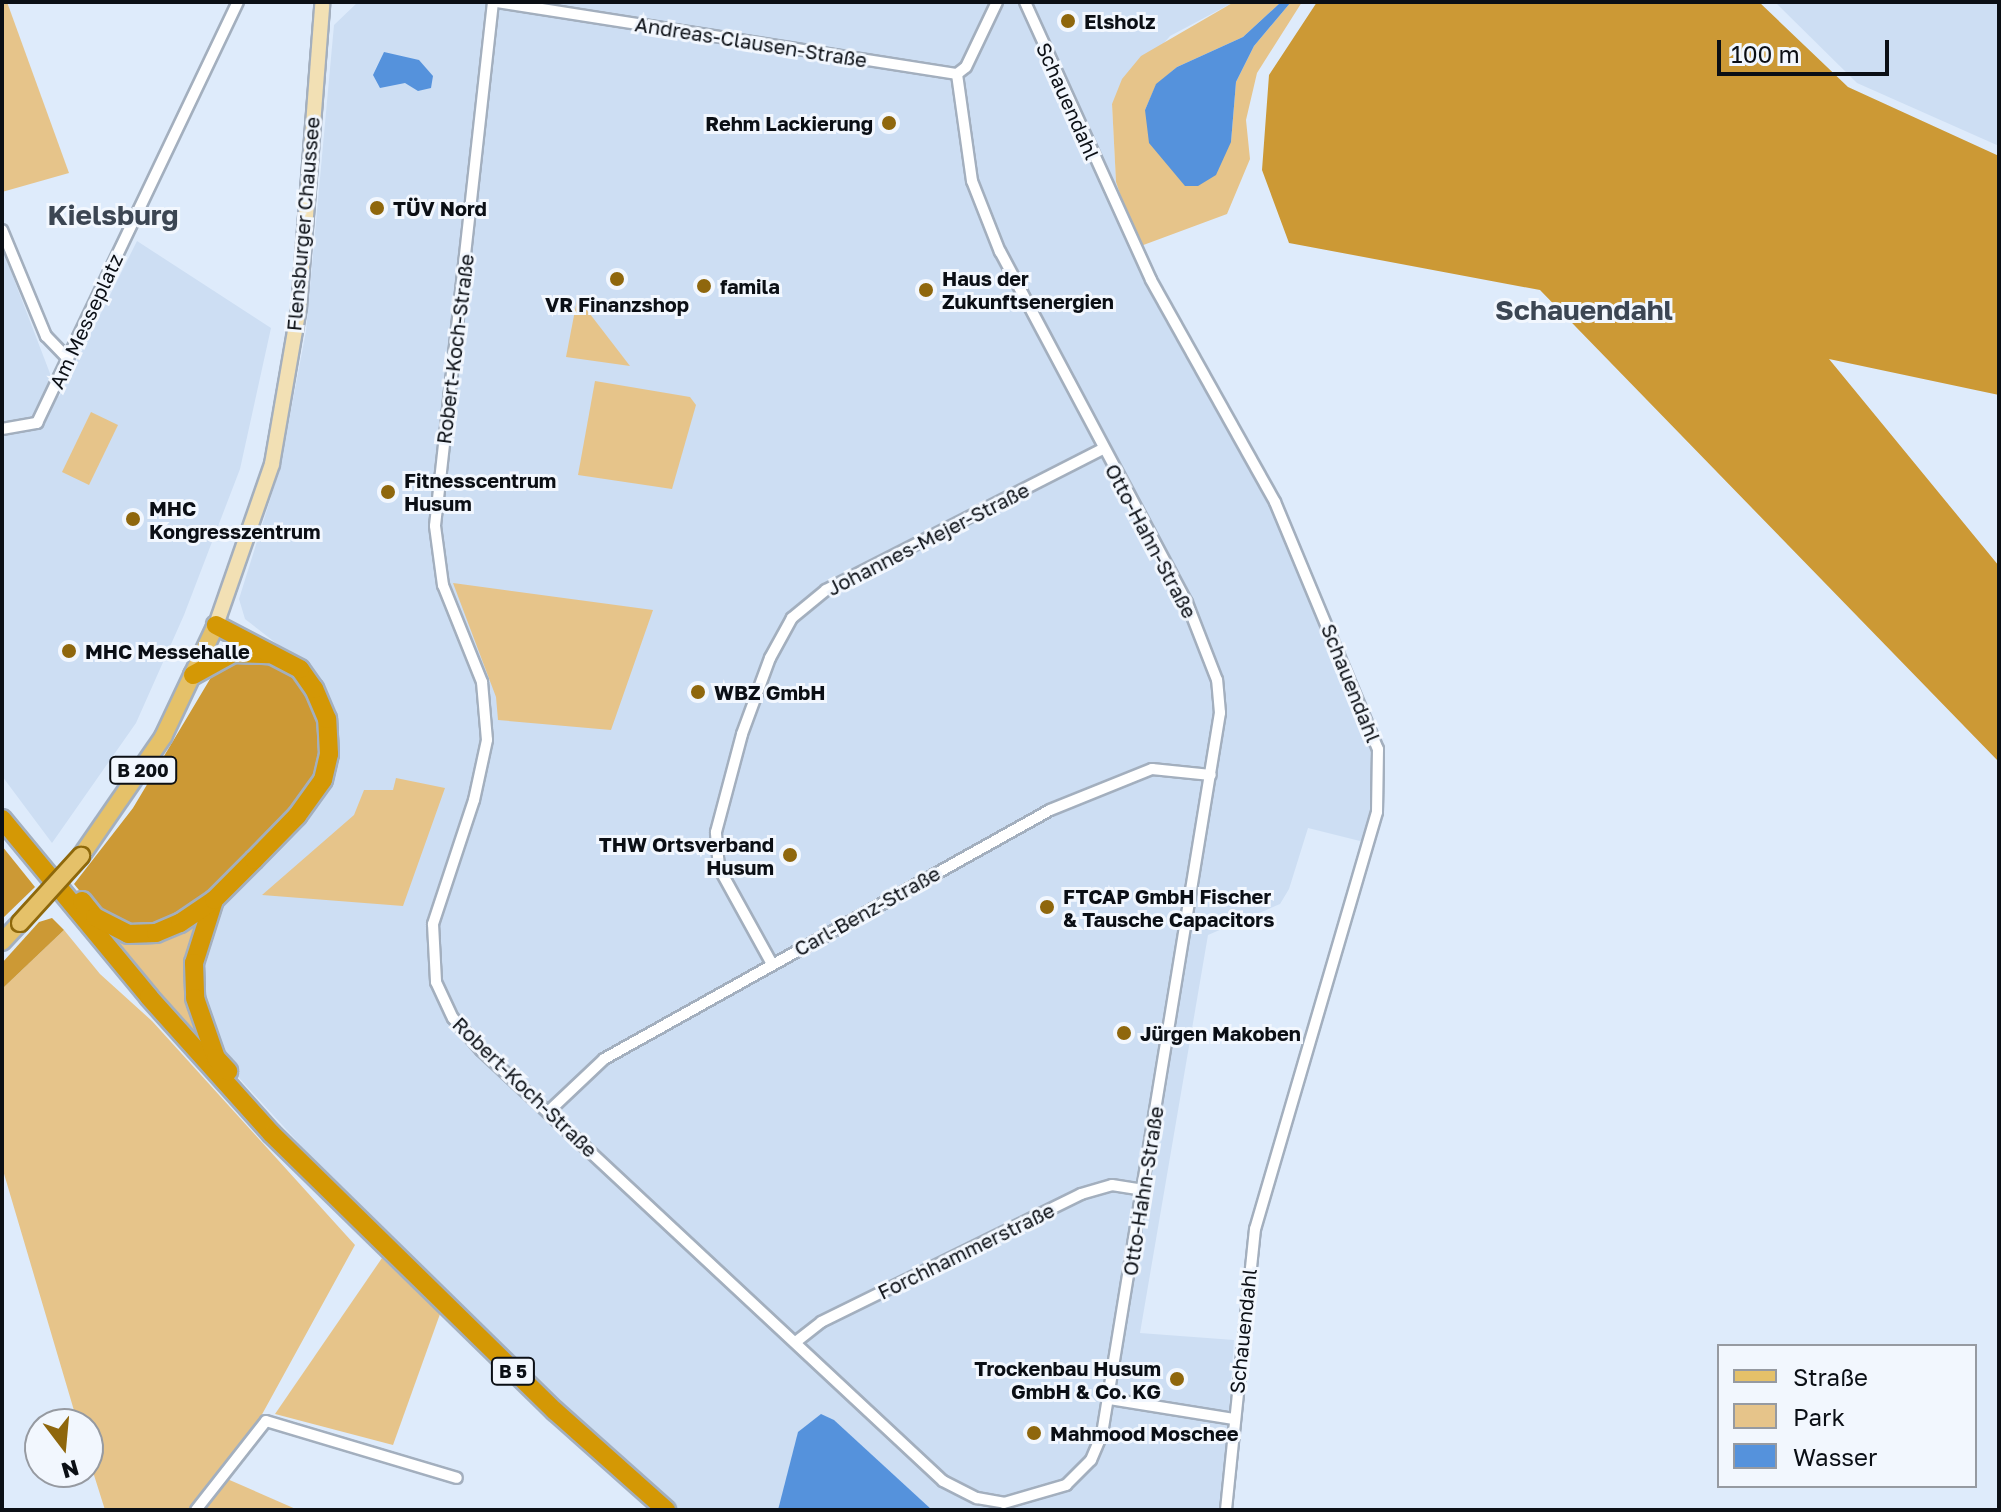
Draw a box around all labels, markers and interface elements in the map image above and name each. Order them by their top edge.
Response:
place label: Elsholz [1084,9,1156,33]
street label: Andreas-Clausen-Straße [633,12,869,72]
marker: Elsholz [1059,12,1077,30]
scale bar [1721,24,1893,74]
street label: Schauendahl [1031,39,1105,163]
text: 100 m [1731,39,1800,68]
place label: Rehm Lackierung [705,111,873,135]
marker: Rehm Lackierung [880,114,898,132]
street label: Flensburger Chaussee [282,116,324,332]
place label: TÜV Nord [393,196,487,220]
district label: Kielsburg [47,198,179,232]
marker: TÜV Nord [368,199,386,217]
street label: Am Messeplatz [44,250,128,392]
street label: Robert-Koch-Straße [431,253,479,445]
place label: Haus der Zukunftsenergien [942,266,1114,313]
marker: VR Finanzshop [608,270,626,288]
place label: famila [720,274,780,298]
marker: famila [695,277,713,295]
marker: Haus der Zukunftsenergien [917,281,935,299]
place label: VR Finanzshop [545,292,689,316]
district label: Schauendahl [1495,293,1673,327]
street label: Otto-Hahn-Straße [1100,460,1202,622]
place label: Fitnesscentrum Husum [404,468,556,515]
street label: Johannes-Mejer-Straße [823,478,1033,600]
marker: Fitnesscentrum Husum [379,483,397,501]
place label: MHC Kongresszentrum [149,496,320,543]
marker: MHC Kongresszentrum [124,510,142,528]
street label: Schauendahl [1316,620,1386,746]
place label: MHC Messehalle [85,639,250,663]
marker: MHC Messehalle [60,642,78,660]
place label: WBZ GmbH [714,680,825,704]
marker: WBZ GmbH [689,683,707,701]
road number: B 200 [109,756,177,784]
place label: THW Ortsverband Husum [599,832,774,879]
marker: THW Ortsverband Husum [781,846,799,864]
street label: Carl-Benz-Straße [790,861,944,961]
place label: FTCAP GmbH Fischer & Tausche Capacitors [1063,884,1274,931]
marker: FTCAP GmbH Fischer & Tausche Capacitors [1038,898,1056,916]
street label: Robert-Koch-Straße [448,1012,602,1162]
place label: Jürgen Makoben [1140,1021,1301,1045]
marker: Jürgen Makoben [1115,1024,1133,1042]
street label: Otto-Hahn-Straße [1118,1104,1168,1278]
street label: Forchhammerstraße [874,1198,1058,1304]
street label: Schauendahl [1225,1267,1261,1395]
legend [1717,1344,1977,1488]
place label: Trockenbau Husum GmbH & Co. KG [974,1356,1161,1403]
road number: B 5 [489,1357,537,1385]
text: Straße [1793,1362,1868,1391]
marker: Trockenbau Husum GmbH & Co. KG [1168,1370,1186,1388]
text: Park [1793,1402,1845,1431]
north arrow [24,1408,104,1488]
place label: Mahmood Moschee [1050,1421,1238,1445]
marker: Mahmood Moschee [1025,1424,1043,1442]
text: Wasser [1793,1442,1877,1471]
text: N [58,1454,82,1485]

